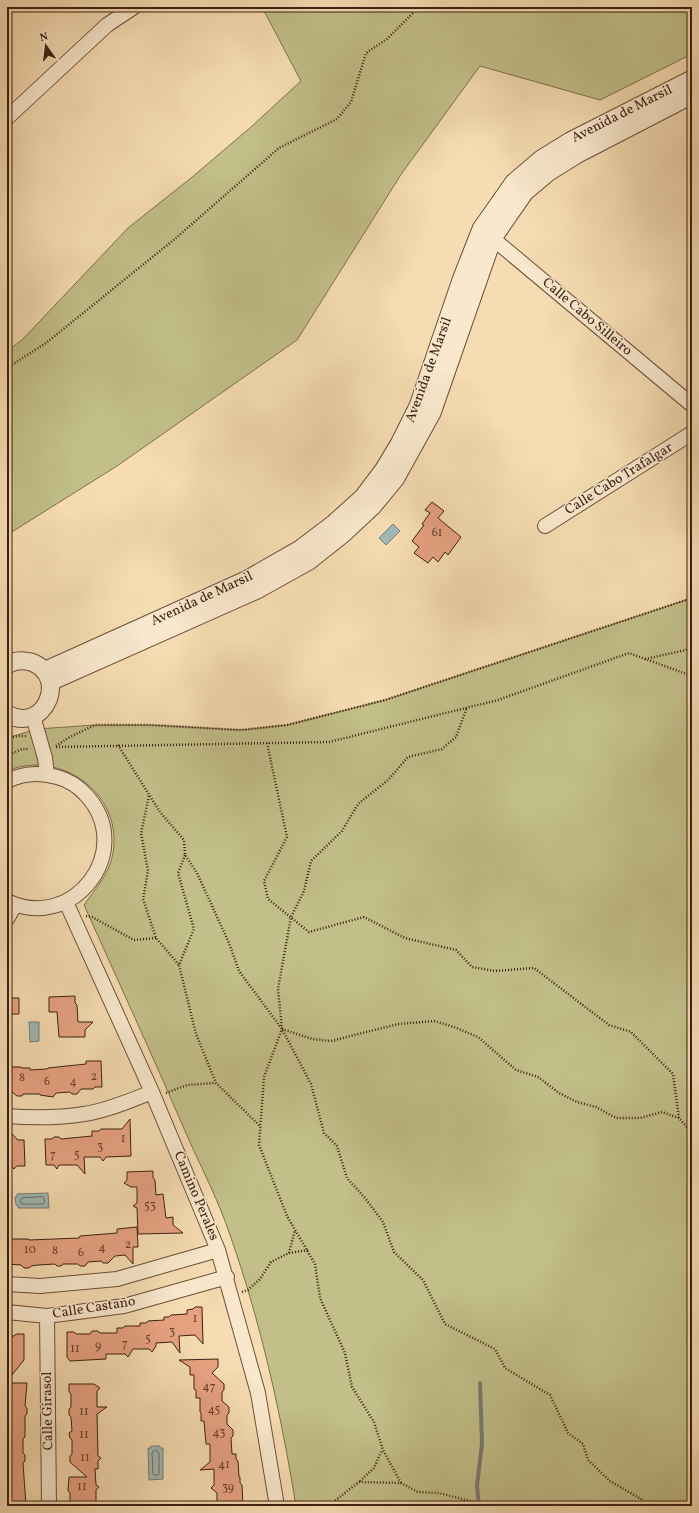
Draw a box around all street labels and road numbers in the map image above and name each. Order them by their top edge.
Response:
street label: Avenida de Marsil [568,80,676,148]
street label: Calle Cabo Silleiro [538,274,636,360]
street label: Avenida de Marsil [401,315,457,425]
street label: Calle Cabo Trafalgar [561,438,677,520]
street label: Avenida de Marsil [148,567,256,631]
street label: Camino Perales [169,1148,223,1244]
street label: Calle Castaño [51,1292,137,1324]
street label: Calle Girasol [38,1371,58,1451]

